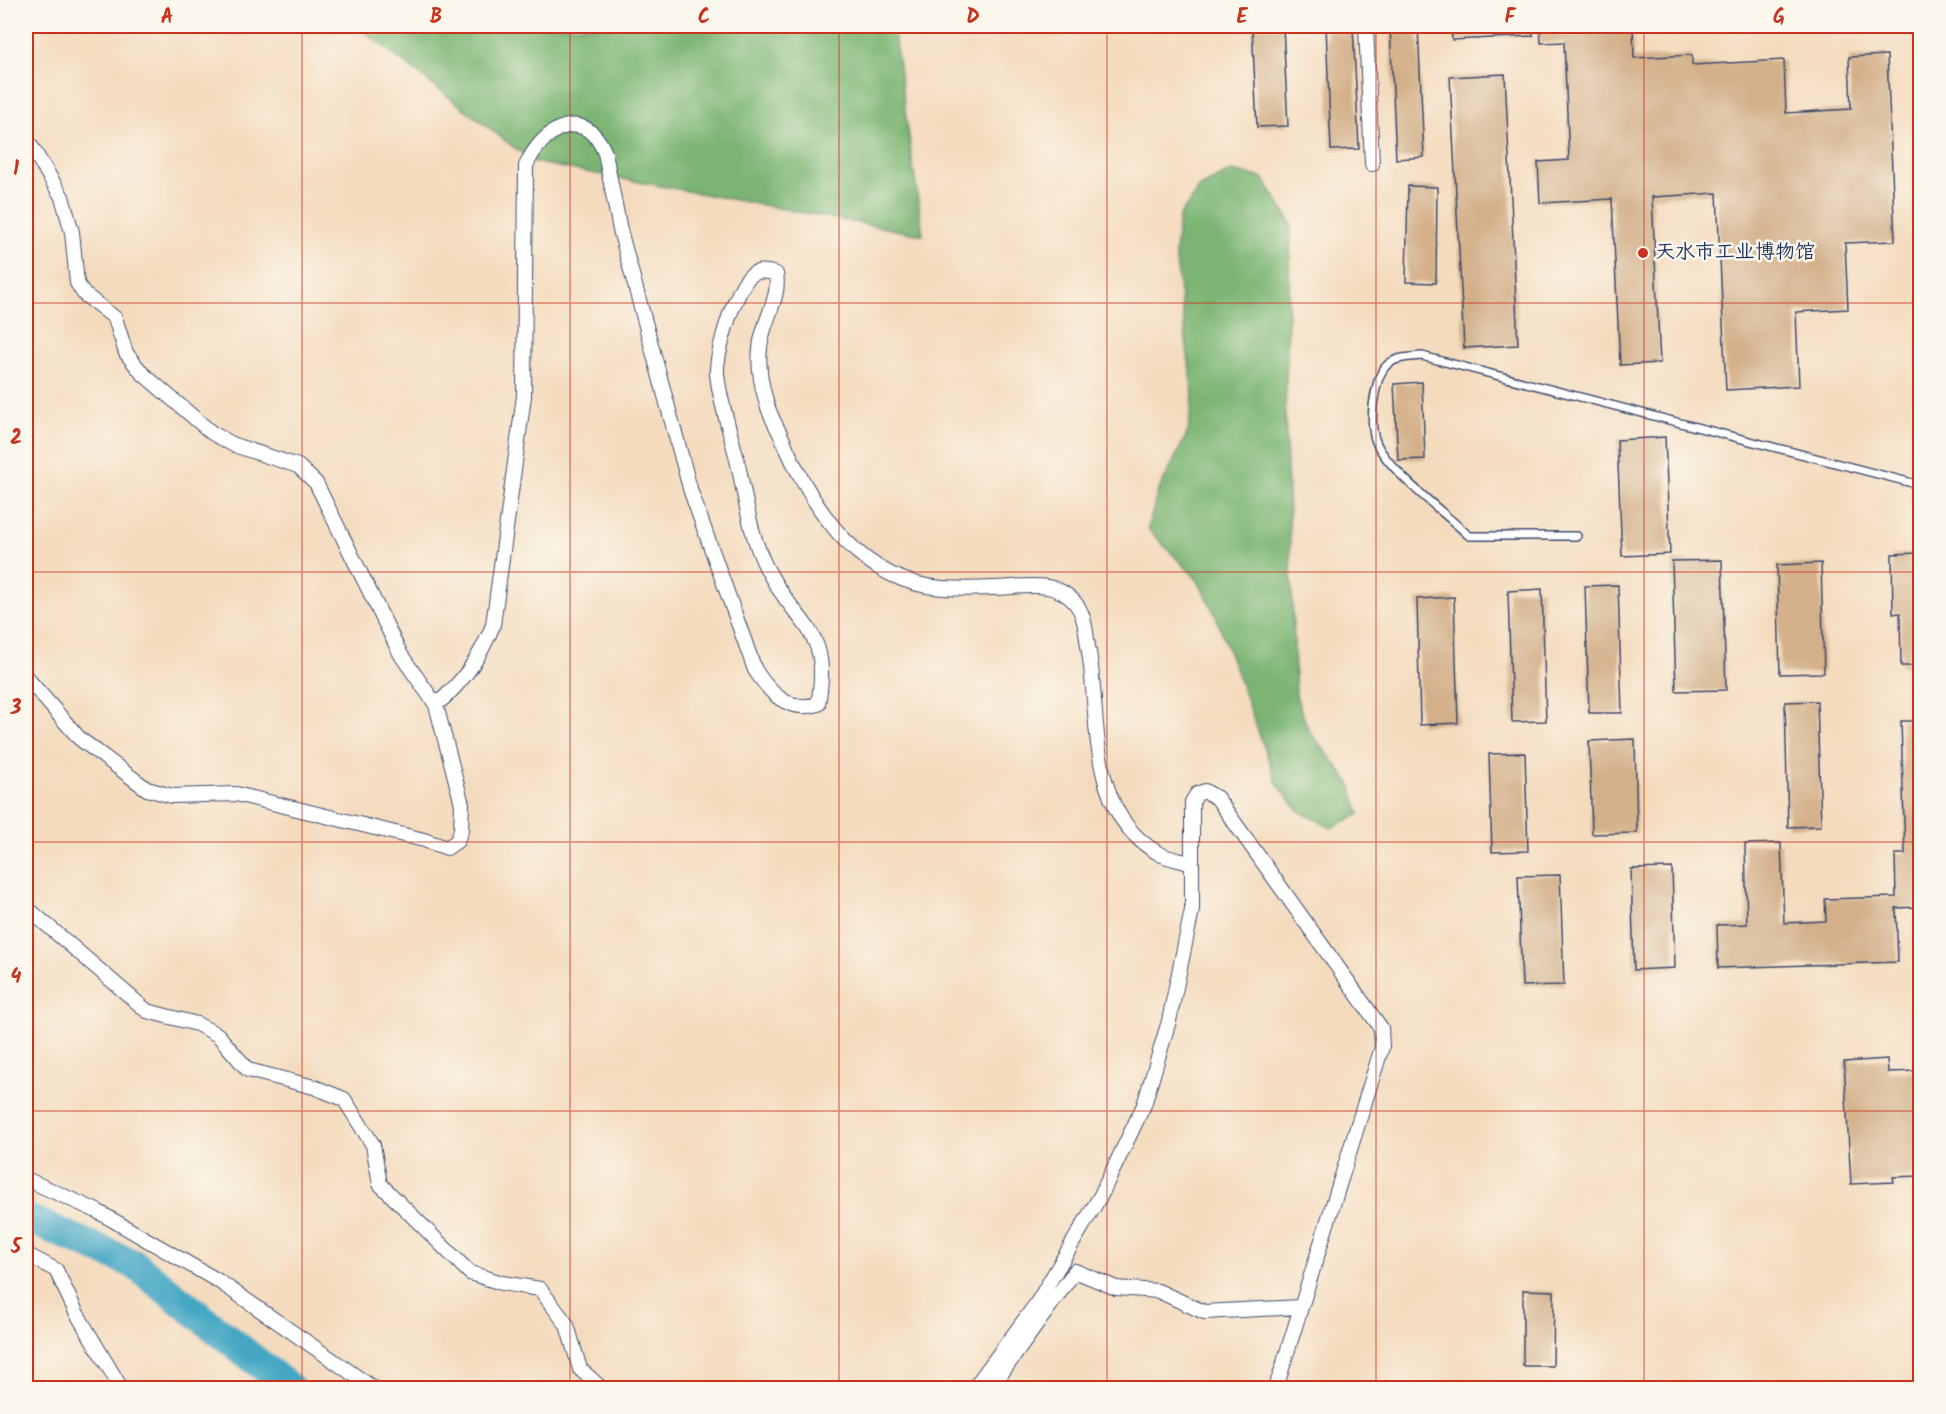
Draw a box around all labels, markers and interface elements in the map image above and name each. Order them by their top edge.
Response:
text: A [161,2,173,34]
text: B [430,2,442,34]
text: C [698,2,710,34]
text: D [966,2,980,34]
text: E [1236,2,1248,34]
text: F [1505,2,1517,34]
text: G [1773,2,1785,34]
text: 1 [13,154,19,186]
place label: 天水市工业博物馆 [1655,237,1815,269]
marker: 天水市工业博物馆 [1636,246,1650,260]
text: 2 [10,423,22,455]
text: 3 [10,693,22,725]
text: 4 [11,962,22,994]
text: 5 [10,1232,23,1264]

